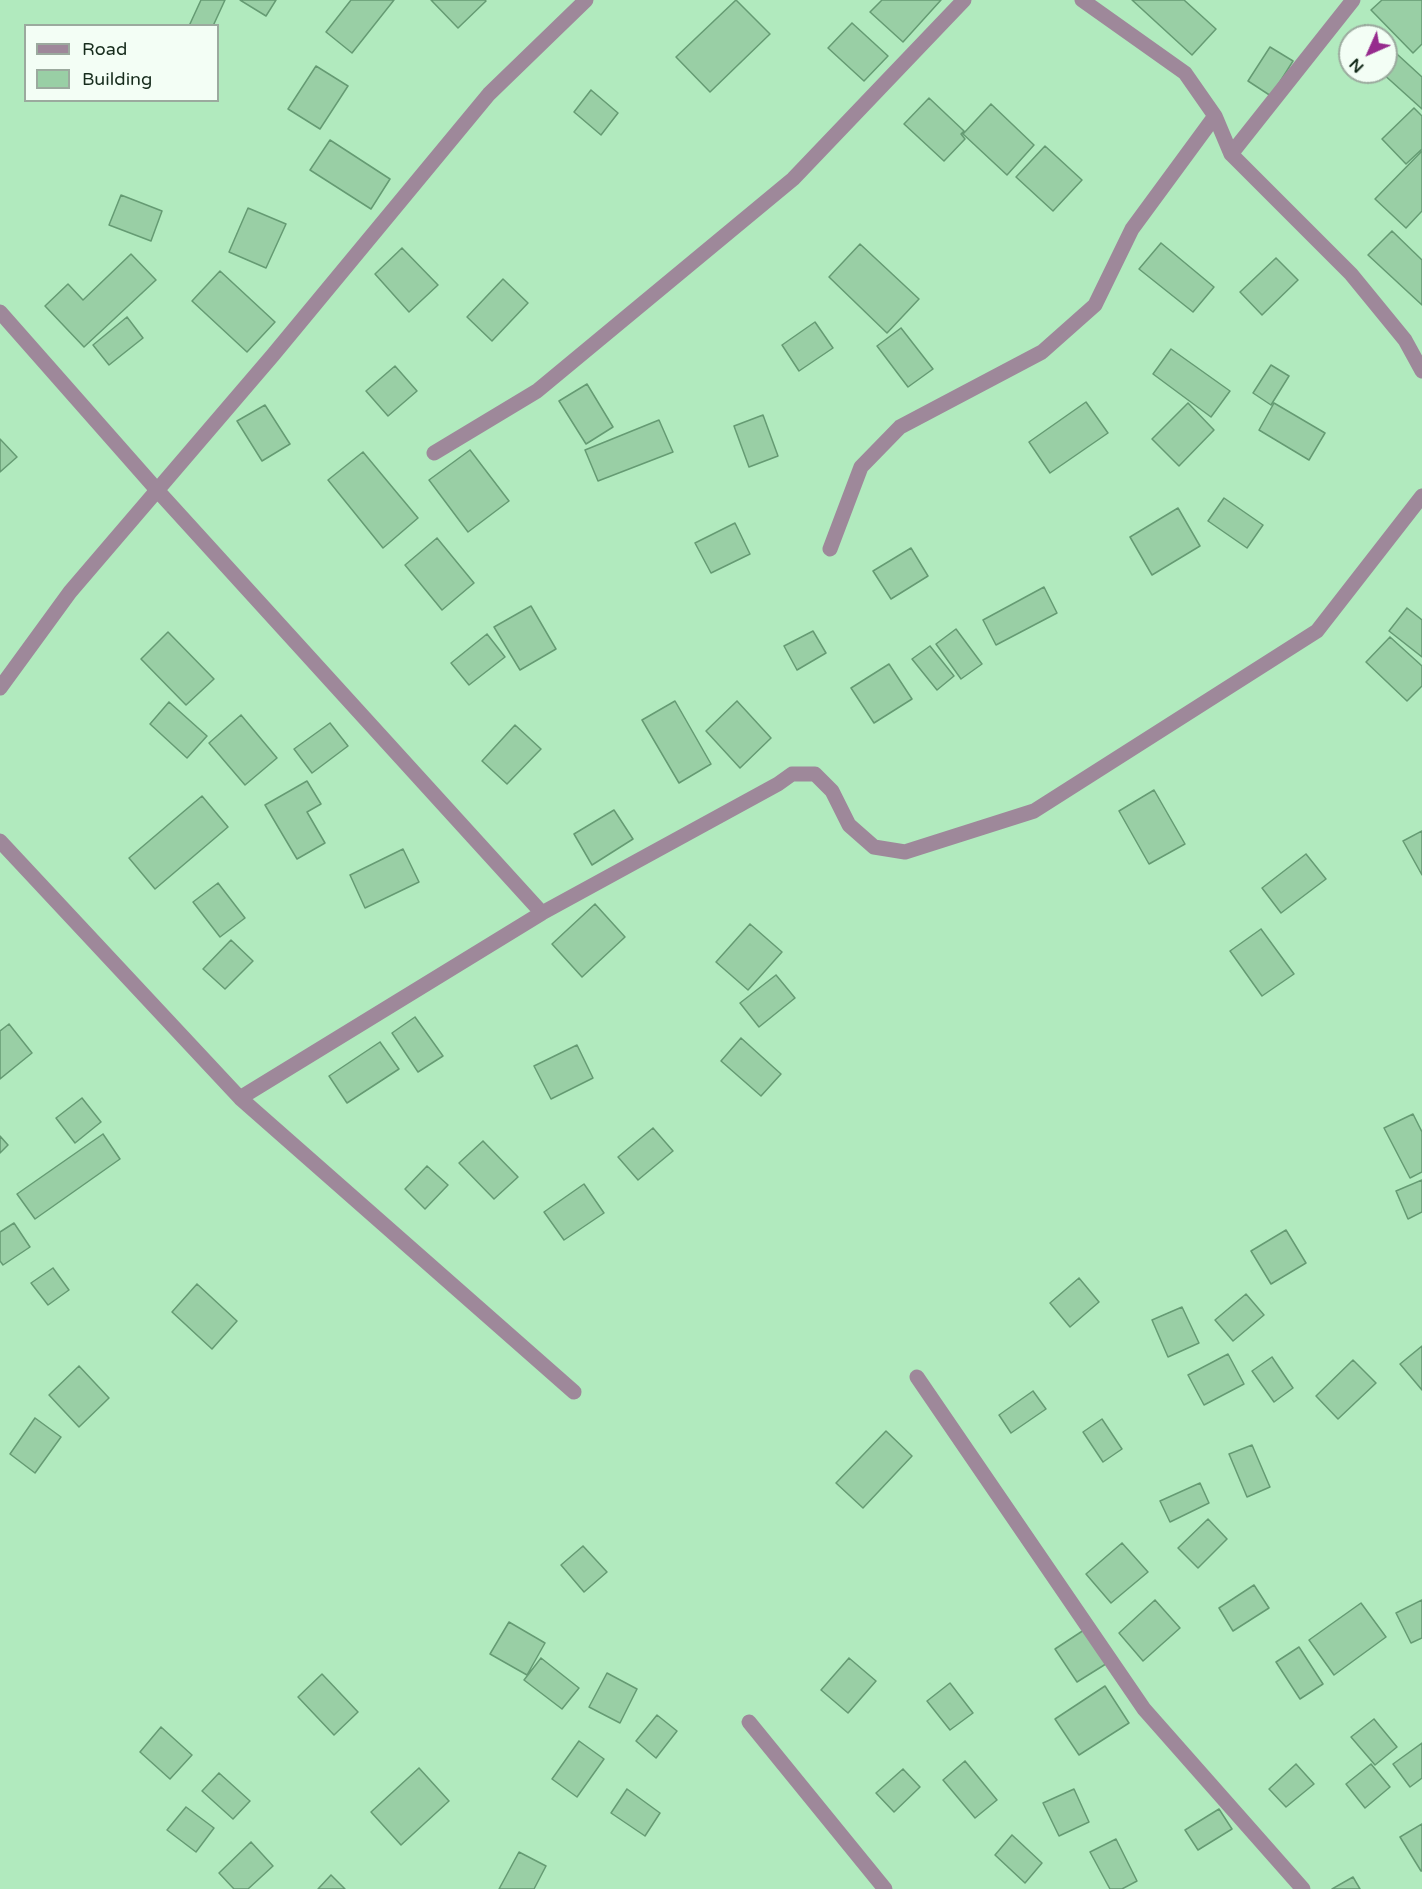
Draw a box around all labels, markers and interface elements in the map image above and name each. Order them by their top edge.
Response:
legend [24,24,219,102]
north arrow [1338,24,1398,84]
text: Road [82,38,127,60]
text: N [1345,54,1368,77]
text: Building [82,68,152,90]

